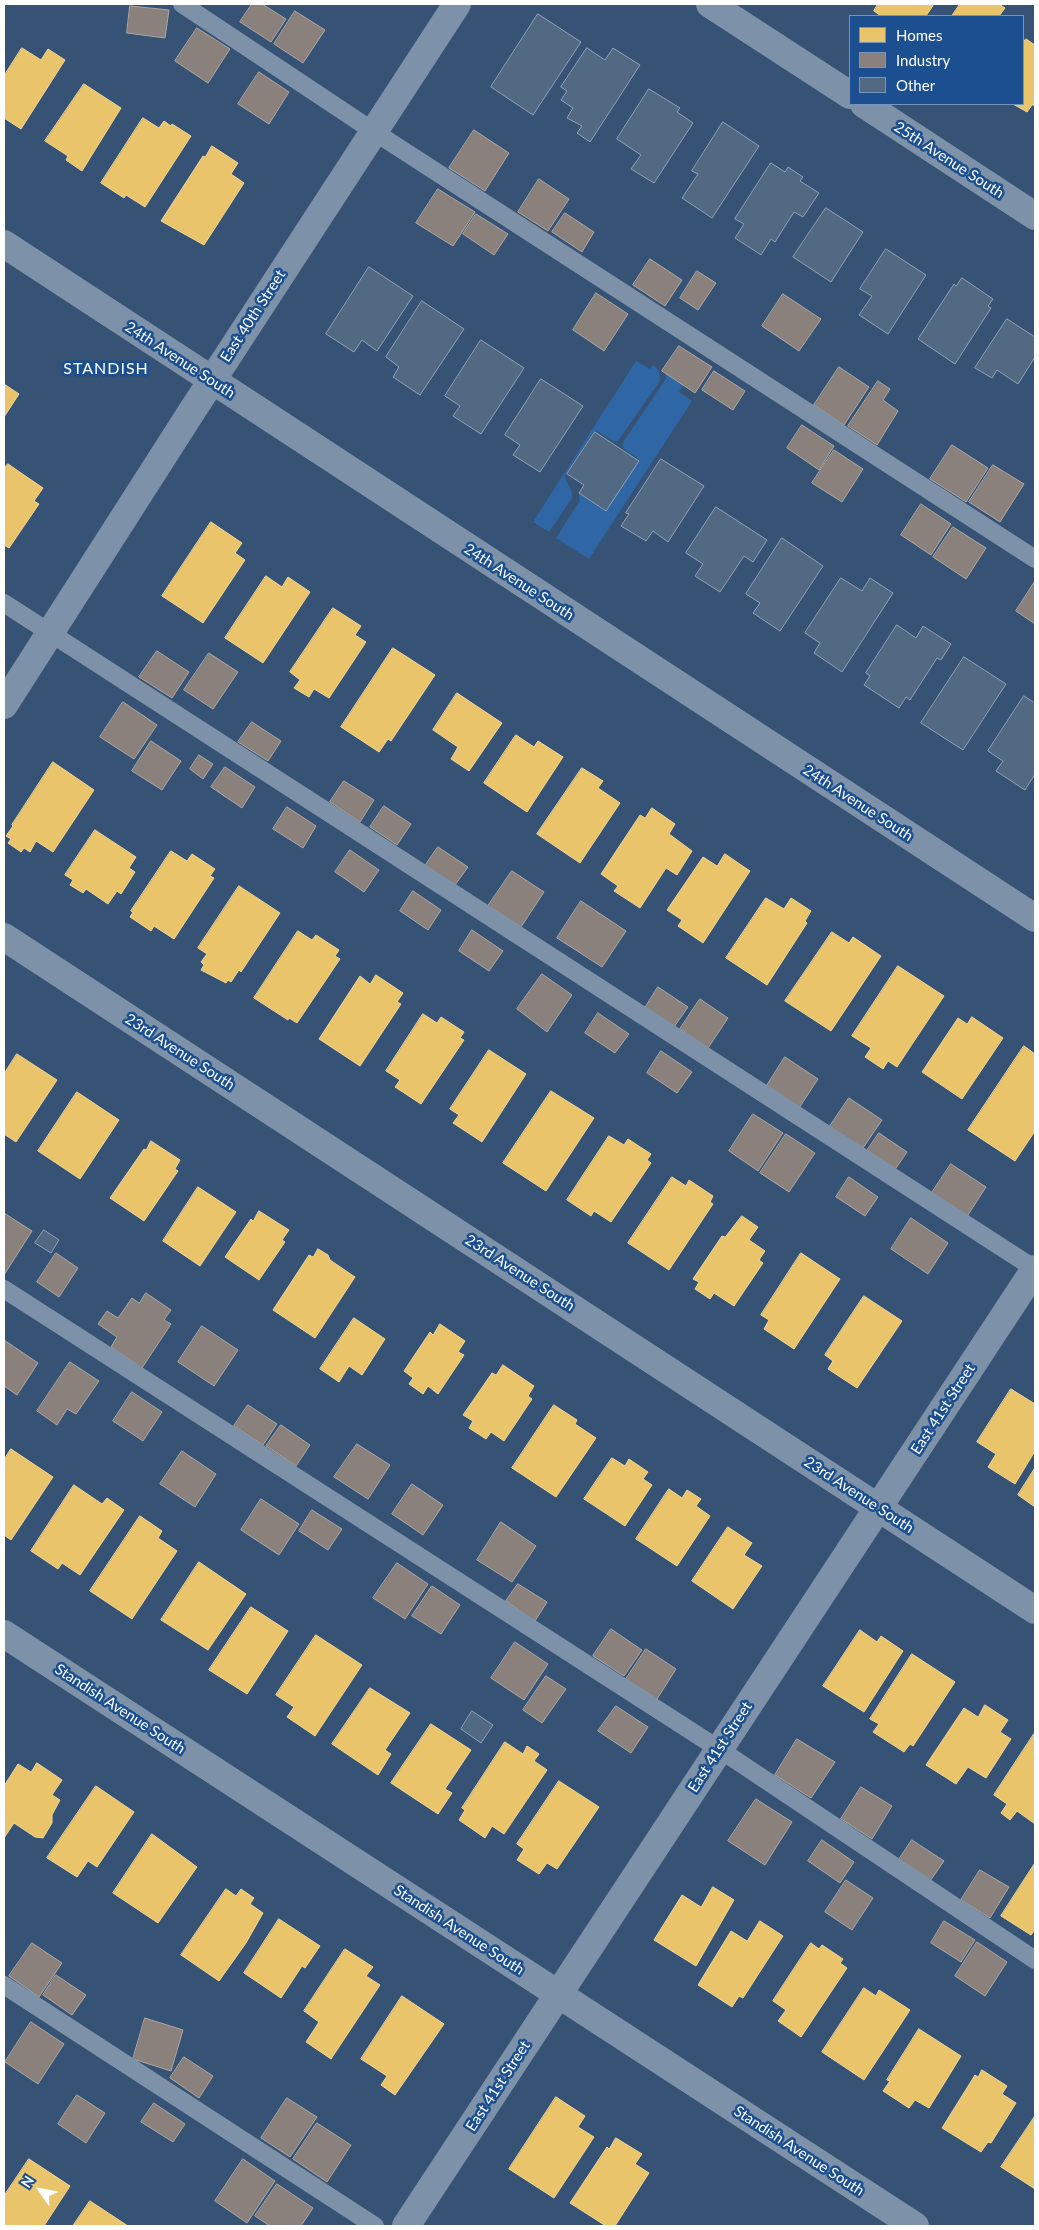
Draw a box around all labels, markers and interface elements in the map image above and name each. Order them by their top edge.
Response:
legend [849,15,1024,105]
text: Homes [896,26,942,44]
text: Industry [896,51,950,69]
text: Other [896,76,935,94]
street label: 25th Avenue South [891,118,1007,202]
street label: East 40th Street [217,267,289,365]
street label: 24th Avenue South [122,318,238,402]
district label: STANDISH [62,359,150,379]
street label: 24th Avenue South [461,540,577,624]
street label: 24th Avenue South [800,761,916,845]
street label: 23rd Avenue South [122,1010,238,1094]
street label: 23rd Avenue South [462,1231,578,1315]
street label: East 41st Street [907,1360,979,1458]
street label: 23rd Avenue South [801,1453,917,1537]
street label: Standish Avenue South [51,1660,189,1758]
street label: East 41st Street [684,1698,756,1796]
street label: Standish Avenue South [390,1881,528,1979]
street label: East 41st Street [462,2037,534,2135]
street label: Standish Avenue South [730,2102,868,2200]
north arrow [15,2165,65,2215]
text: N [17,2172,37,2191]

